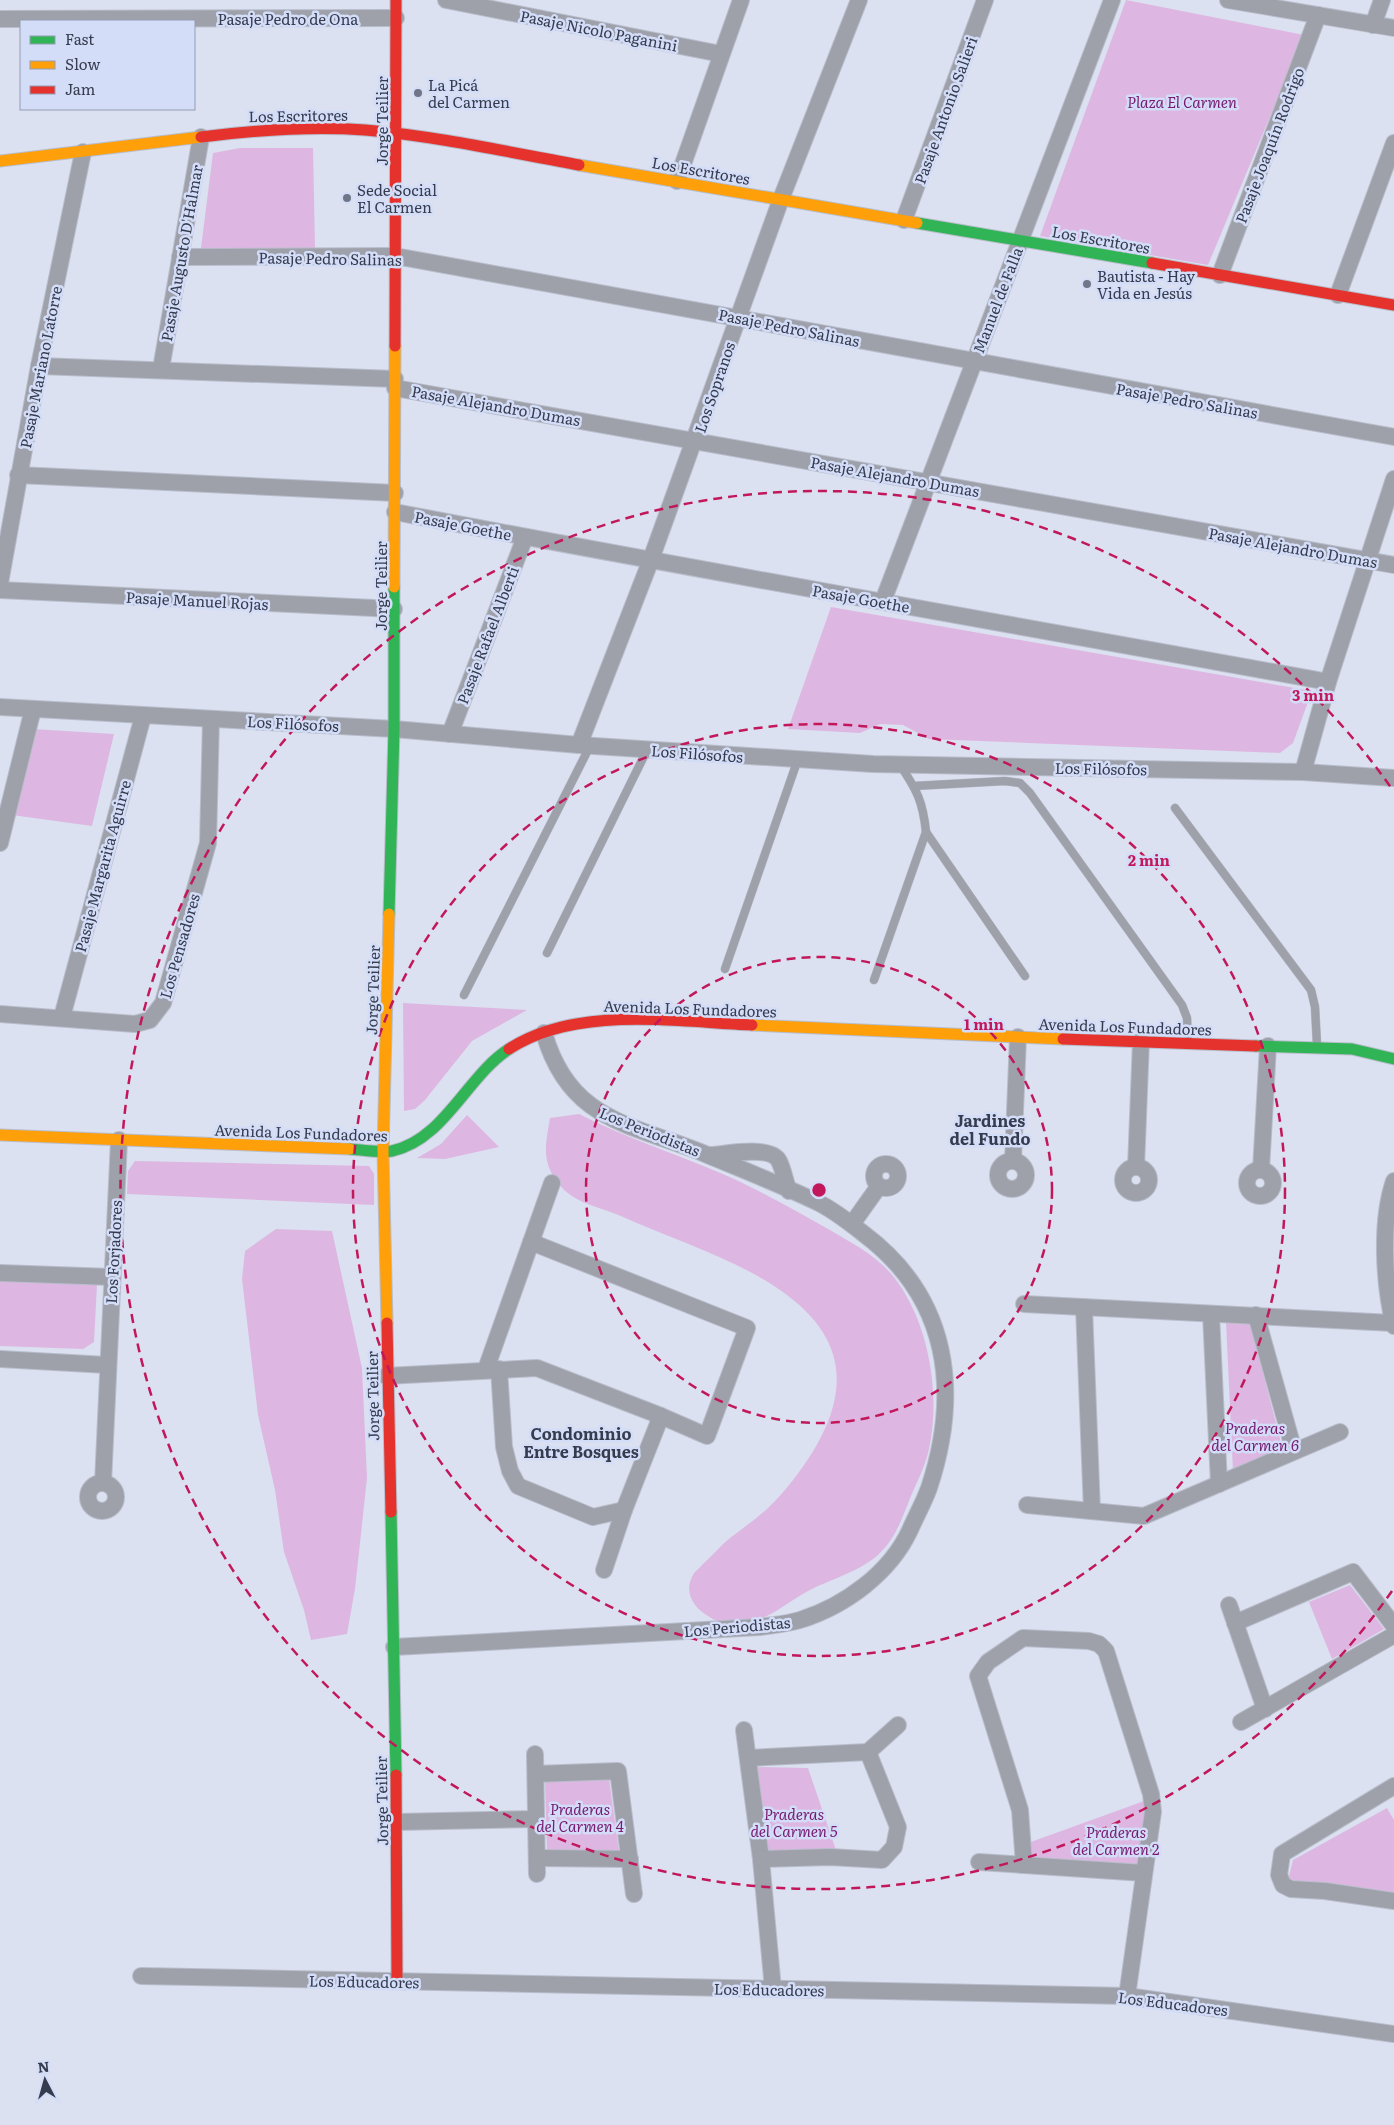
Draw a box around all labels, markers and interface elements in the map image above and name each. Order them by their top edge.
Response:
street label: Pasaje Nicolo Paganini [518,3,680,57]
street label: Pasaje Pedro de Ona [218,7,359,30]
legend [20,20,195,110]
text: Fast [65,27,94,50]
street label: Pasaje Antonio Salieri [908,33,982,187]
text: Slow [65,52,100,75]
street label: Pasaje Joaquín Rodrigo [1229,64,1309,226]
place label: La Picá del Carmen [428,73,510,113]
street label: Jorge Teilier [370,76,393,166]
text: Jam [65,77,96,100]
marker: La Picá del Carmen [412,87,424,99]
park label: Plaza El Carmen [1127,90,1237,113]
street label: Los Escritores [248,103,348,127]
street label: Los Escritores [650,150,752,190]
street label: Pasaje Augusto D'Halmar [154,163,208,343]
place label: Sede Social El Carmen [357,178,437,218]
marker: Sede Social El Carmen [341,192,353,204]
street label: Los Escritores [1050,219,1152,259]
street label: Manuel de Falla [966,243,1028,356]
street label: Pasaje Pedro Salinas [258,245,402,271]
place label: Bautista - Hay Vida en Jesús [1097,264,1196,304]
marker: Bautista - Hay Vida en Jesús [1081,278,1093,290]
street label: Pasaje Mariano Latorre [13,284,67,450]
street label: Pasaje Pedro Salinas [716,302,862,352]
street label: Los Sopranos [688,338,740,436]
street label: Pasaje Pedro Salinas [1114,376,1260,424]
street label: Pasaje Alejandro Dumas [410,379,582,431]
street label: Pasaje Alejandro Dumas [809,450,981,502]
street label: Pasaje Goethe [413,504,514,546]
street label: Pasaje Alejandro Dumas [1207,521,1379,573]
street label: Jorge Teilier [369,541,392,631]
street label: Pasaje Rafael Alberti [450,563,524,707]
street label: Pasaje Goethe [811,578,912,618]
street label: Pasaje Manuel Rojas [125,585,269,615]
text: 3 min [1292,683,1335,706]
street label: Los Filósofos [246,709,340,737]
street label: Los Filósofos [650,738,744,768]
street label: Los Filósofos [1055,756,1147,780]
street label: Pasaje Margarita Aguirre [68,777,136,955]
text: 2 min [1128,848,1171,871]
street label: Los Pensadores [153,891,205,1001]
street label: Jorge Teilier [359,945,385,1035]
street label: Avenida Los Fundadores [603,993,777,1023]
street label: Avenida Los Fundadores [1038,1011,1212,1041]
text: 1 min [964,1012,1005,1035]
street label: Los Periodistas [596,1100,704,1162]
district label: Jardines del Fundo [950,1108,1030,1150]
street label: Avenida Los Fundadores [214,1117,388,1147]
centre of rings [810,1181,828,1199]
street label: Los Forjadores [99,1199,127,1304]
street label: Jorge Teilier [360,1351,384,1441]
park label: Praderas del Carmen 6 [1211,1416,1299,1456]
district label: Condominio Entre Bosques [523,1421,639,1463]
street label: Los Periodistas [683,1610,791,1642]
street label: Jorge Teilier [369,1756,393,1846]
park label: Praderas del Carmen 4 [536,1797,625,1837]
park label: Praderas del Carmen 5 [750,1802,838,1842]
park label: Praderas del Carmen 2 [1072,1820,1160,1860]
street label: Los Educadores [309,1969,420,1993]
street label: Los Educadores [714,1977,825,2001]
street label: Los Educadores [1117,1985,1229,2021]
north arrow [20,2055,70,2105]
text: N [37,2055,51,2077]

